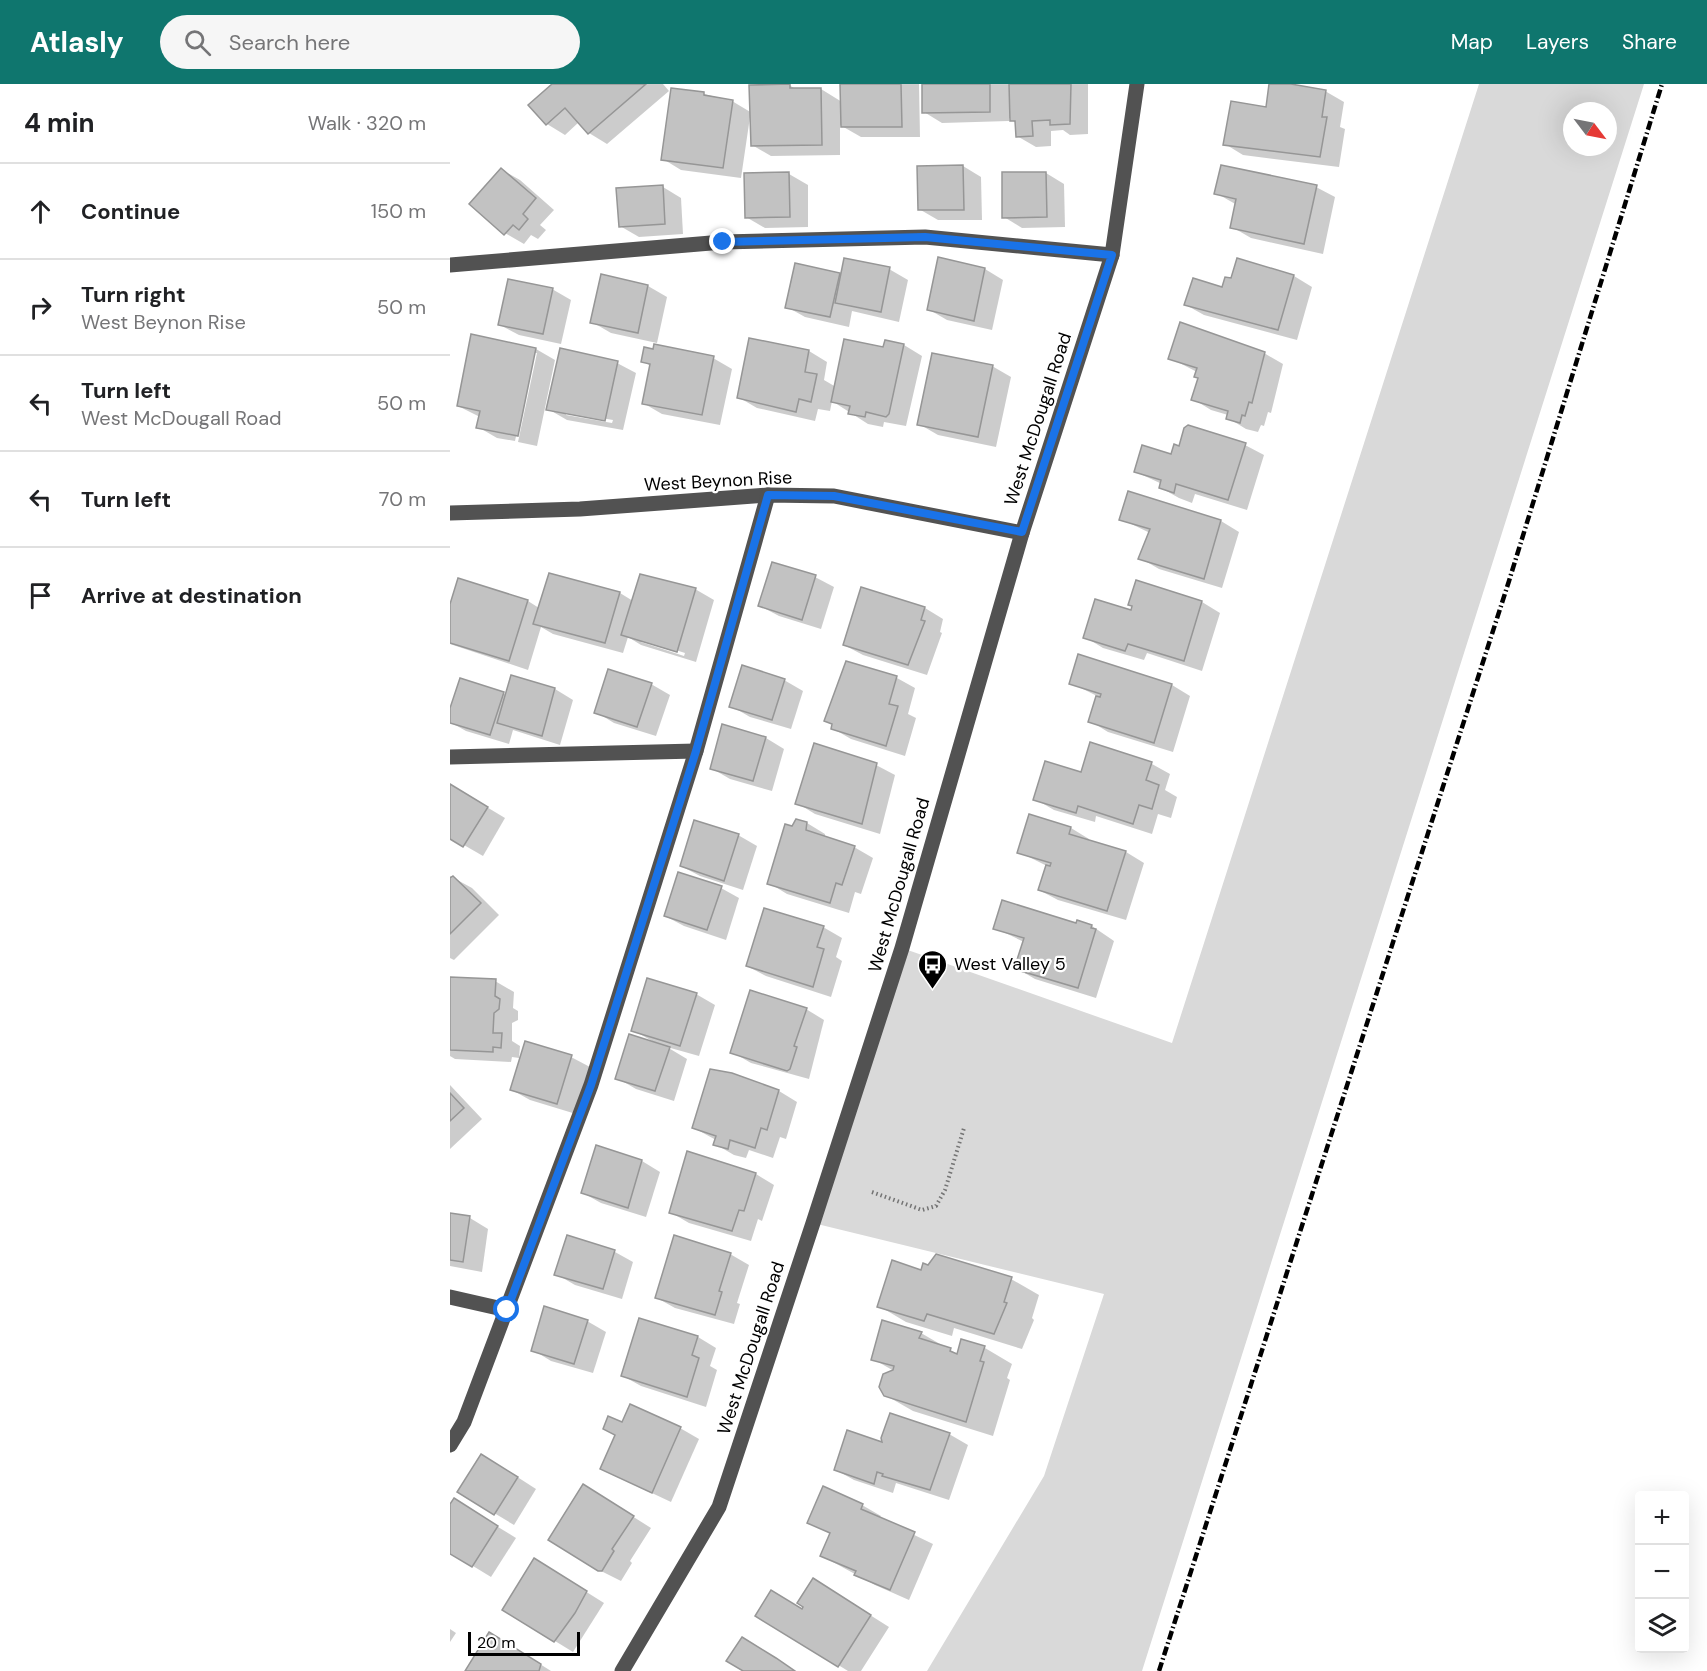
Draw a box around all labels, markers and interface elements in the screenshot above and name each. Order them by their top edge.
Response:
search box [160,15,580,69]
text: Atlasly [30,24,124,61]
icon: search [181,26,214,59]
text: Search here [229,28,350,57]
text: Map [1451,28,1493,56]
text: Layers [1526,28,1589,56]
text: Share [1622,28,1677,56]
north arrow [1563,102,1617,156]
text: 4 min [24,106,95,140]
text: Walk · 320 m [308,110,426,136]
icon: ahead [24,195,57,228]
text: Continue [81,197,180,226]
text: 150 m [371,198,426,224]
route end [709,228,735,254]
text: Turn right [81,280,186,309]
icon: right [24,291,57,324]
text: 50 m [377,294,426,320]
text: West Beynon Rise [81,309,246,335]
street label: West McDougall Road [999,329,1077,509]
text: Turn left [81,376,171,405]
icon: left [24,387,57,420]
text: 50 m [377,390,426,416]
text: West McDougall Road [81,405,282,431]
street label: West Beynon Rise [643,465,793,497]
icon: left [24,483,57,516]
text: Turn left [81,485,171,514]
text: 70 m [379,486,426,512]
icon: arrive [24,579,57,612]
text: Arrive at destination [81,581,302,610]
street label: West McDougall Road [863,795,935,975]
bus stop icon: West Valley 5 [917,948,949,990]
place label: West Valley 5 [954,952,1066,976]
street label: West McDougall Road [712,1258,790,1438]
route start [493,1296,519,1322]
map controls [1635,1491,1689,1653]
button: + [1635,1491,1689,1545]
button: − [1635,1545,1689,1599]
button: layers [1635,1599,1689,1653]
scale bar [468,1629,580,1656]
text: 20 m [477,1632,516,1653]

